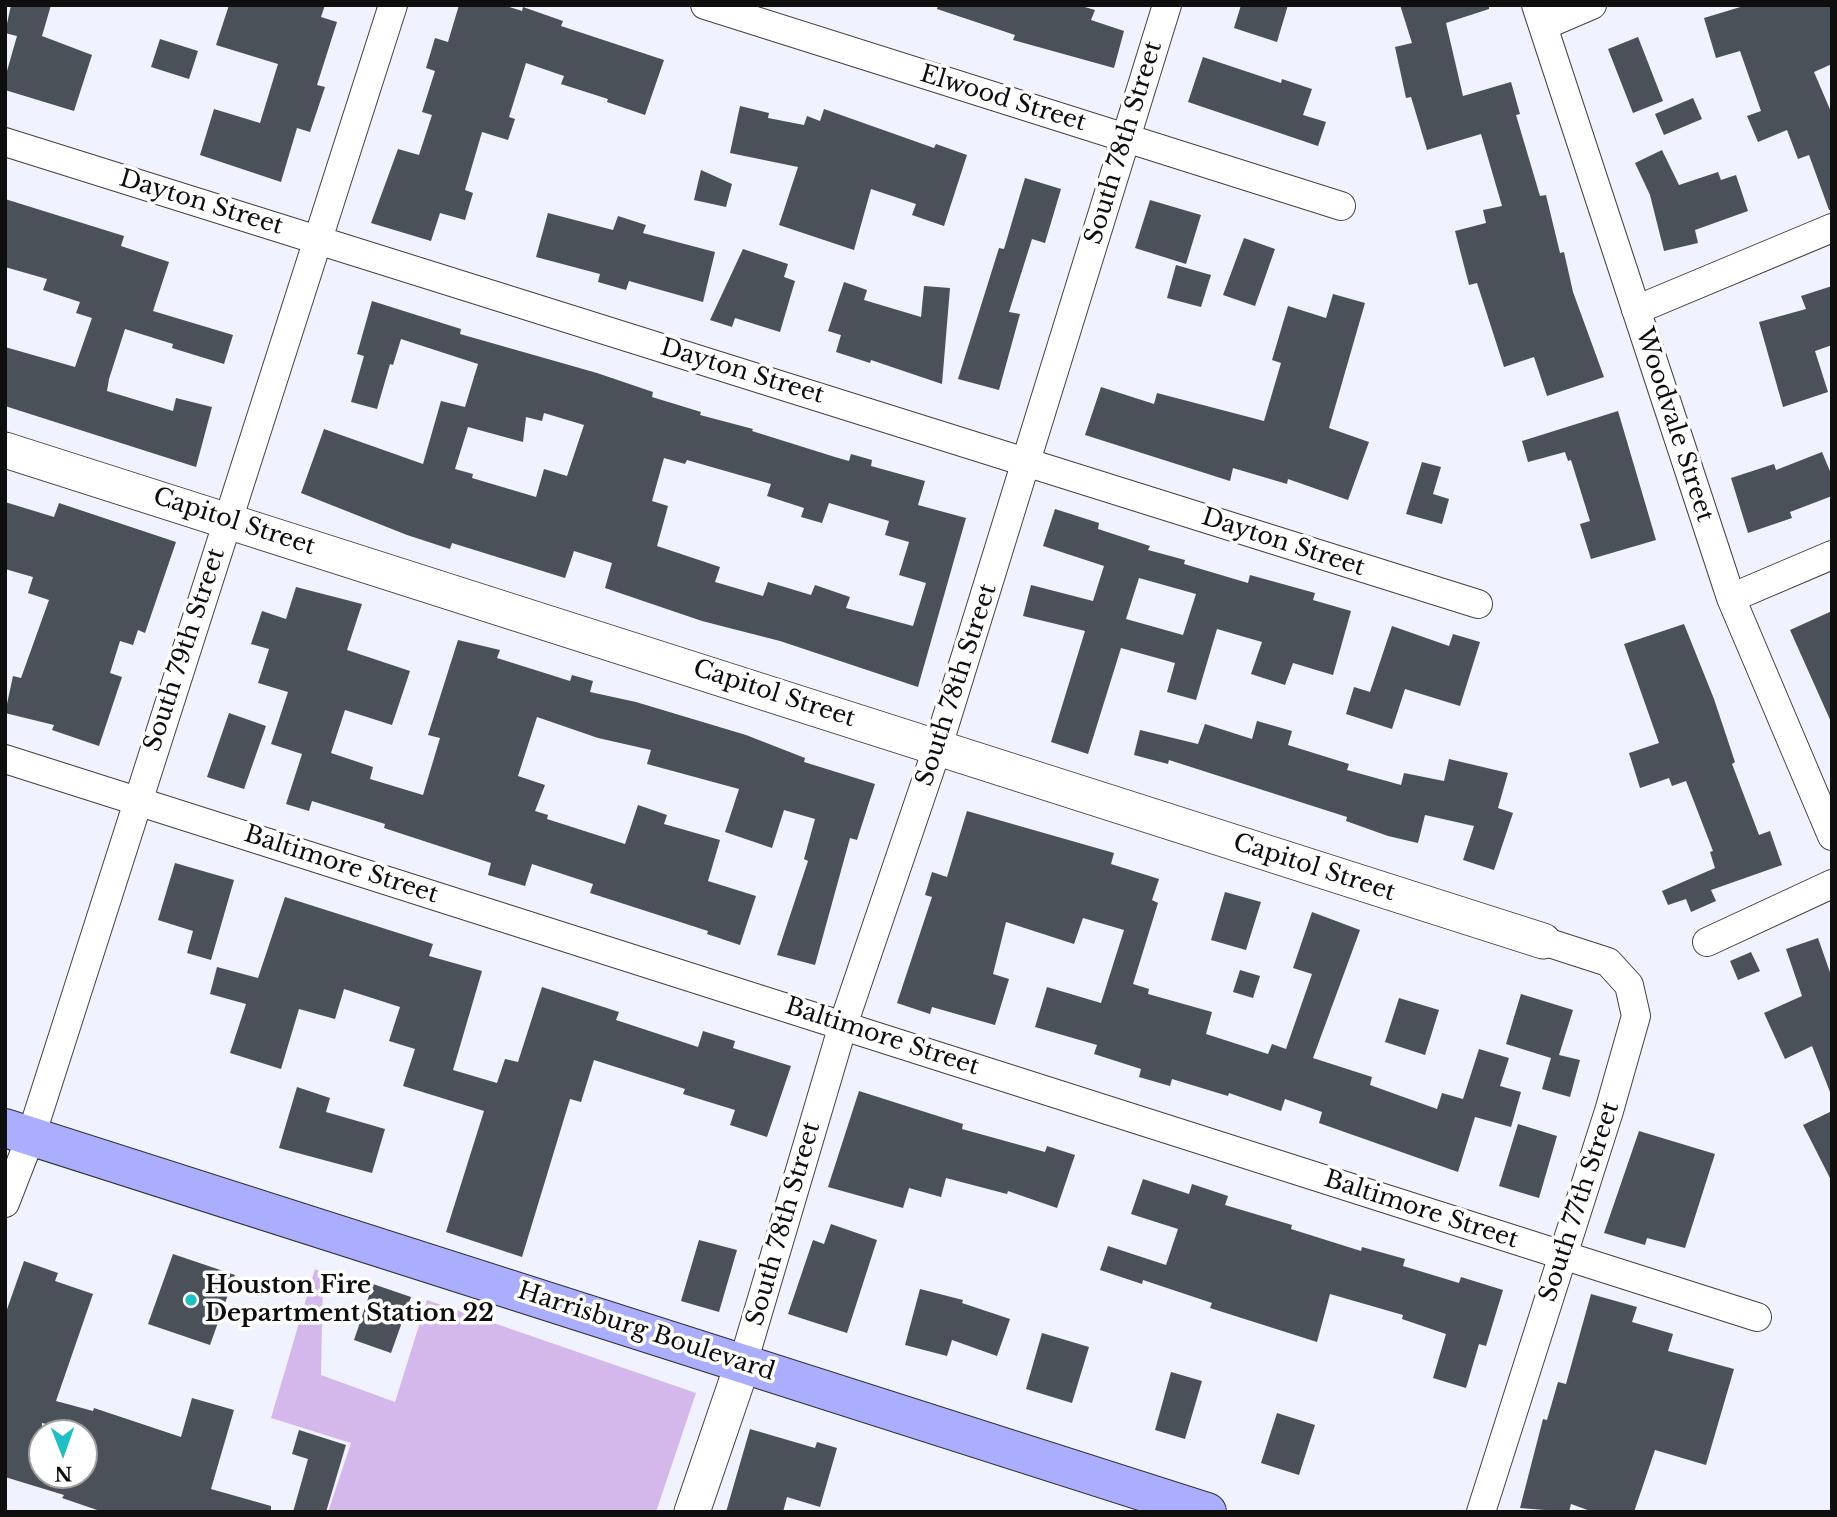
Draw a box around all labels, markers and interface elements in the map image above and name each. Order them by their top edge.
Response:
street label: South 78th Street [1079,38,1169,248]
street label: Elwood Street [917,60,1089,138]
street label: Dayton Street [116,164,286,242]
street label: Woodvale Street [1629,324,1719,526]
street label: Dayton Street [657,333,827,411]
street label: Capitol Street [149,482,319,562]
street label: Dayton Street [1198,503,1368,583]
street label: South 79th Street [139,545,231,755]
street label: South 78th Street [911,580,1003,790]
street label: Capitol Street [689,654,859,734]
street label: Baltimore Street [240,820,442,910]
street label: Capitol Street [1229,828,1399,908]
street label: Baltimore Street [781,992,983,1082]
street label: South 77th Street [1534,1098,1626,1306]
street label: South 78th Street [741,1119,827,1329]
street label: Baltimore Street [1320,1165,1522,1255]
place label: Houston Fire Department Station 22 [205,1272,494,1328]
street label: Harrisburg Boulevard [514,1277,778,1387]
marker: Houston Fire Department Station 22 [183,1292,199,1308]
north arrow [28,1419,98,1489]
text: N [54,1462,72,1485]

